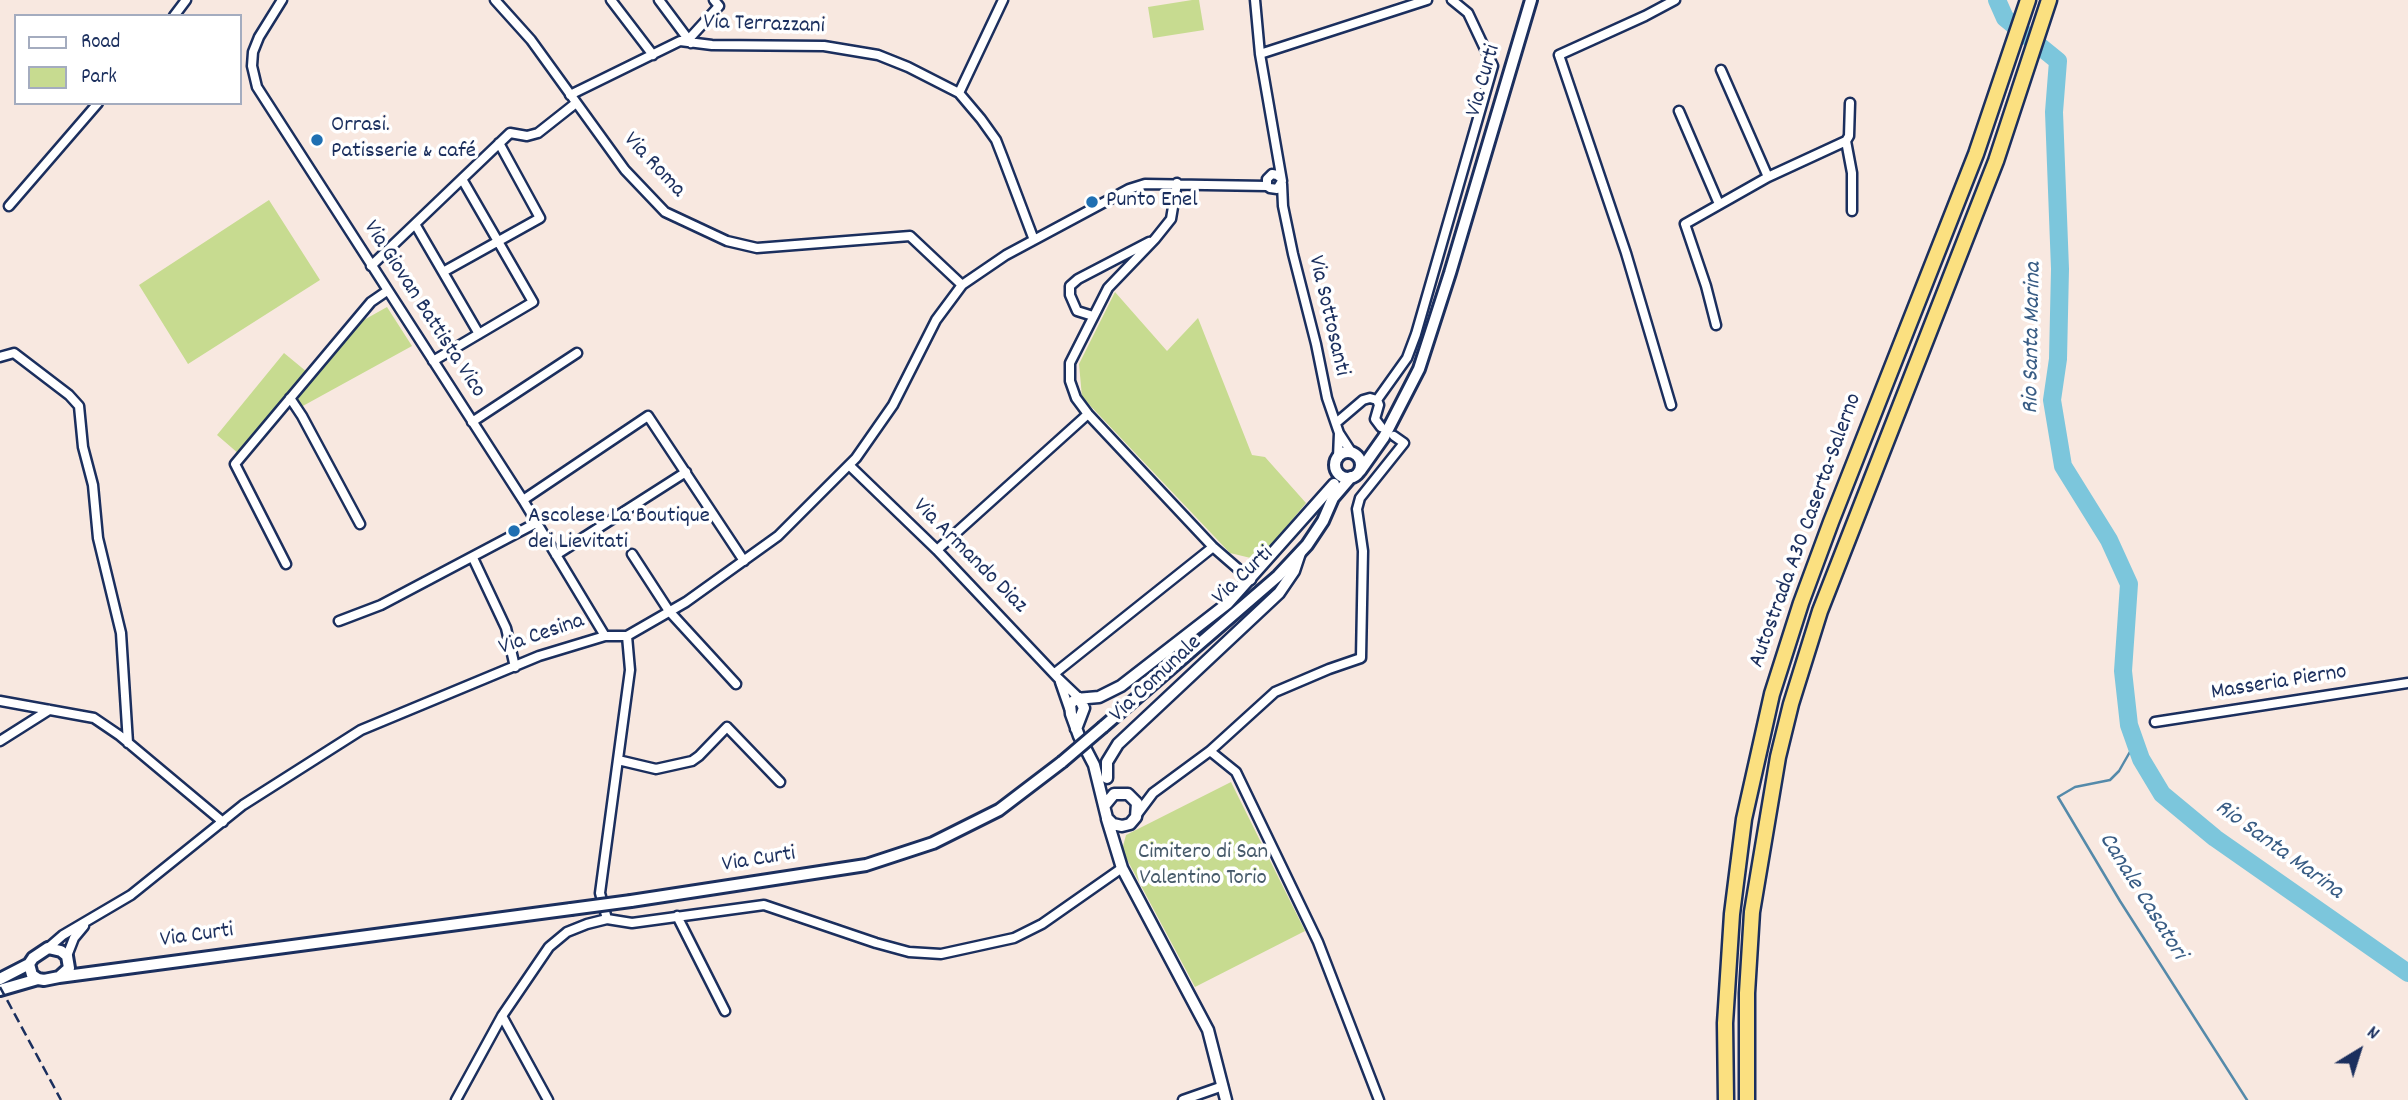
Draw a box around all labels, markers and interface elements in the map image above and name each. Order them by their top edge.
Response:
street label: Via Terrazzani [703,10,825,42]
legend [14,14,242,105]
text: Road [81,28,120,58]
street label: Via Curti [1462,42,1508,120]
text: Park [81,63,117,93]
place label: Orrasi. Patisserie & café [331,113,476,167]
street label: Via Roma [616,128,690,204]
marker: Orrasi. Patisserie & café [309,132,325,148]
place label: Punto Enel [1106,188,1198,216]
marker: Punto Enel [1084,194,1100,210]
street label: Via Giovan Battista Vico [355,216,491,404]
street label: Via Sottosanti [1300,253,1354,379]
water label: Rio Santa Marina [2018,262,2050,414]
street label: Autostrada A30 Caserta-Salerno [1745,390,1869,672]
street label: Via Armando Diaz [906,494,1032,620]
place label: Ascolese La Boutique dei Lievitati [528,504,710,558]
marker: Ascolese La Boutique dei Lievitati [506,523,522,539]
street label: Via Curti [1208,542,1280,612]
street label: Via Cesina [496,609,588,663]
street label: Via Comunale [1105,630,1209,730]
street label: Masseria Pierno [2209,660,2349,708]
water label: Rio Santa Marina [2208,795,2348,907]
water label: Canale Casatori [2090,828,2192,966]
park label: Cimitero di San Valentino Torio [1138,840,1268,894]
street label: Via Curti [720,842,798,880]
street label: Via Curti [159,918,235,956]
north arrow [2324,1016,2394,1086]
text: N [2360,1021,2384,1048]

